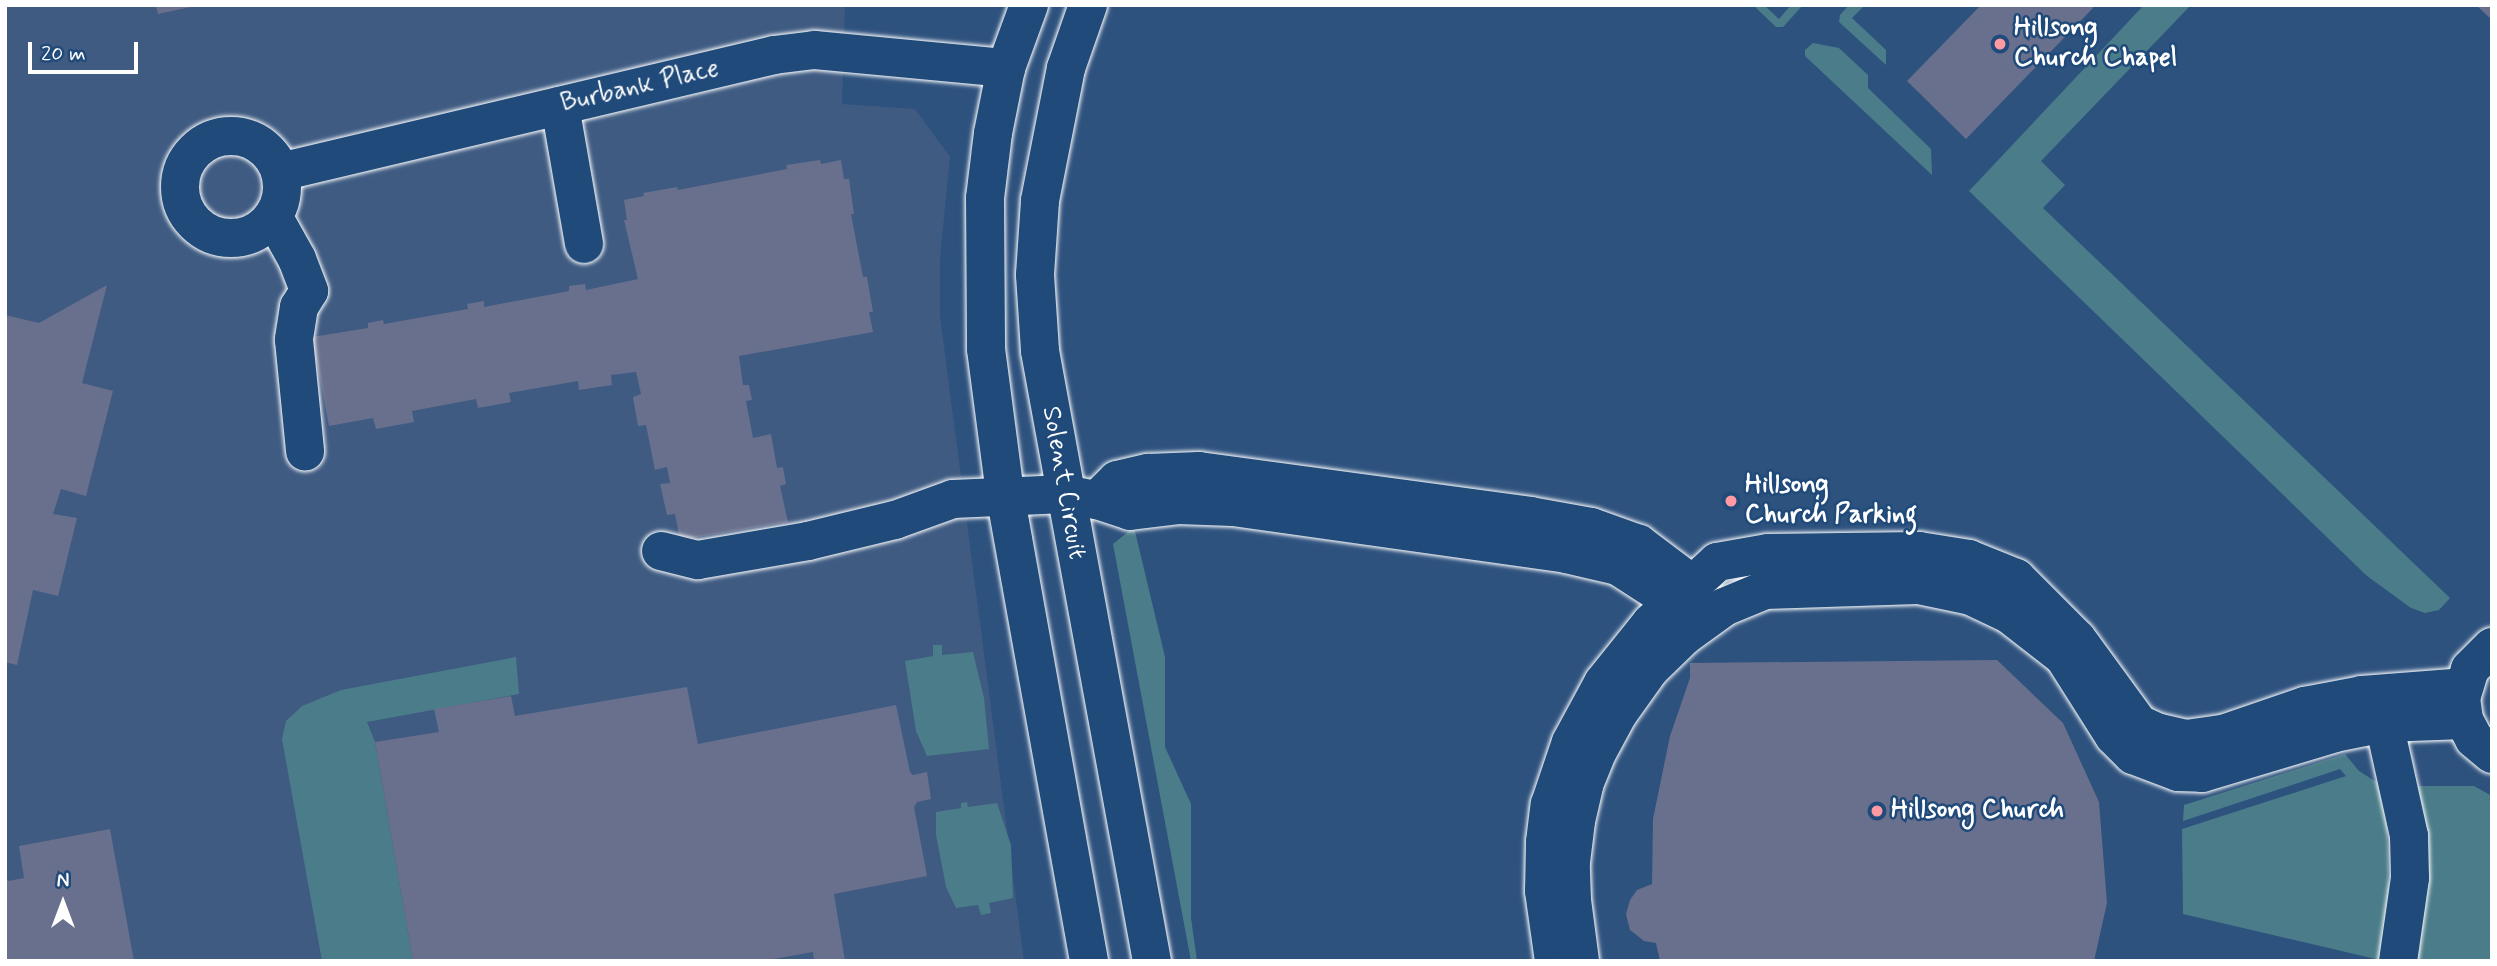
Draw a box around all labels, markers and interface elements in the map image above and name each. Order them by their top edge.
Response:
place label: Hillsong Church Chapel [2014,13,2177,74]
scale bar [32,28,142,72]
marker: Hillsong Church Chapel [1992,36,2008,52]
text: 20 m [41,40,86,68]
street label: Burbank Place [559,54,721,120]
street label: Solent Circuit [1034,400,1092,566]
place label: Hillsong Church Parking [1745,470,1917,532]
marker: Hillsong Church Parking [1723,493,1739,509]
place label: Hillsong Church [1891,795,2064,827]
marker: Hillsong Church [1869,803,1885,819]
north arrow [28,868,98,938]
text: N [57,869,69,894]

